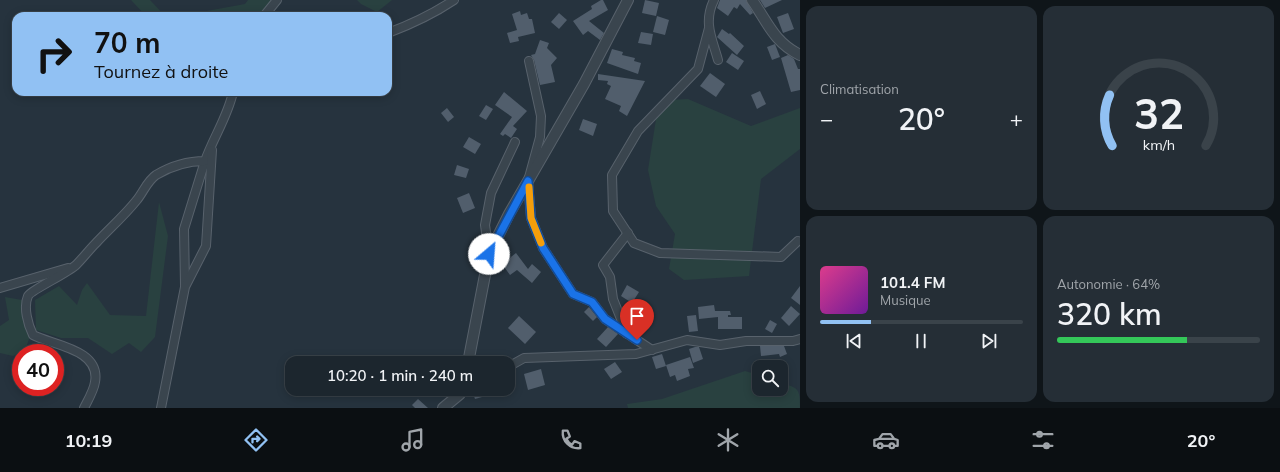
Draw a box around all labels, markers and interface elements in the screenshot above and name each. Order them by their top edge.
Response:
text: 70 m [94,25,160,60]
icon: right [28,28,80,80]
text: Tournez à droite [94,60,228,83]
text: Climatisation [820,81,899,97]
text: 32 [1134,87,1183,139]
text: 20° [898,100,945,138]
text: − [820,105,833,133]
text: + [1010,105,1023,133]
text: km/h [1142,136,1175,154]
position arrow [468,233,510,275]
text: 101.4 FM [880,273,945,292]
text: Autonomie · 64% [1057,276,1160,292]
text: Musique [880,292,931,308]
text: 320 km [1057,295,1162,333]
pin [620,299,654,340]
icon: arrive [626,305,648,327]
icon: previous [843,330,865,352]
icon: pause [910,330,932,352]
icon: next [978,330,1000,352]
speed limit sign: 40 [12,344,64,396]
map controls [752,360,788,396]
button: search [752,360,788,396]
text: 10:20 · 1 min · 240 m [327,366,473,385]
icon: directions [242,426,270,454]
icon: music [399,426,427,454]
icon: phone [557,426,585,454]
icon: climate [714,426,742,454]
icon: car [872,426,900,454]
icon: filters [1029,426,1057,454]
text: 10:19 [65,429,112,452]
text: 20° [1187,429,1215,452]

